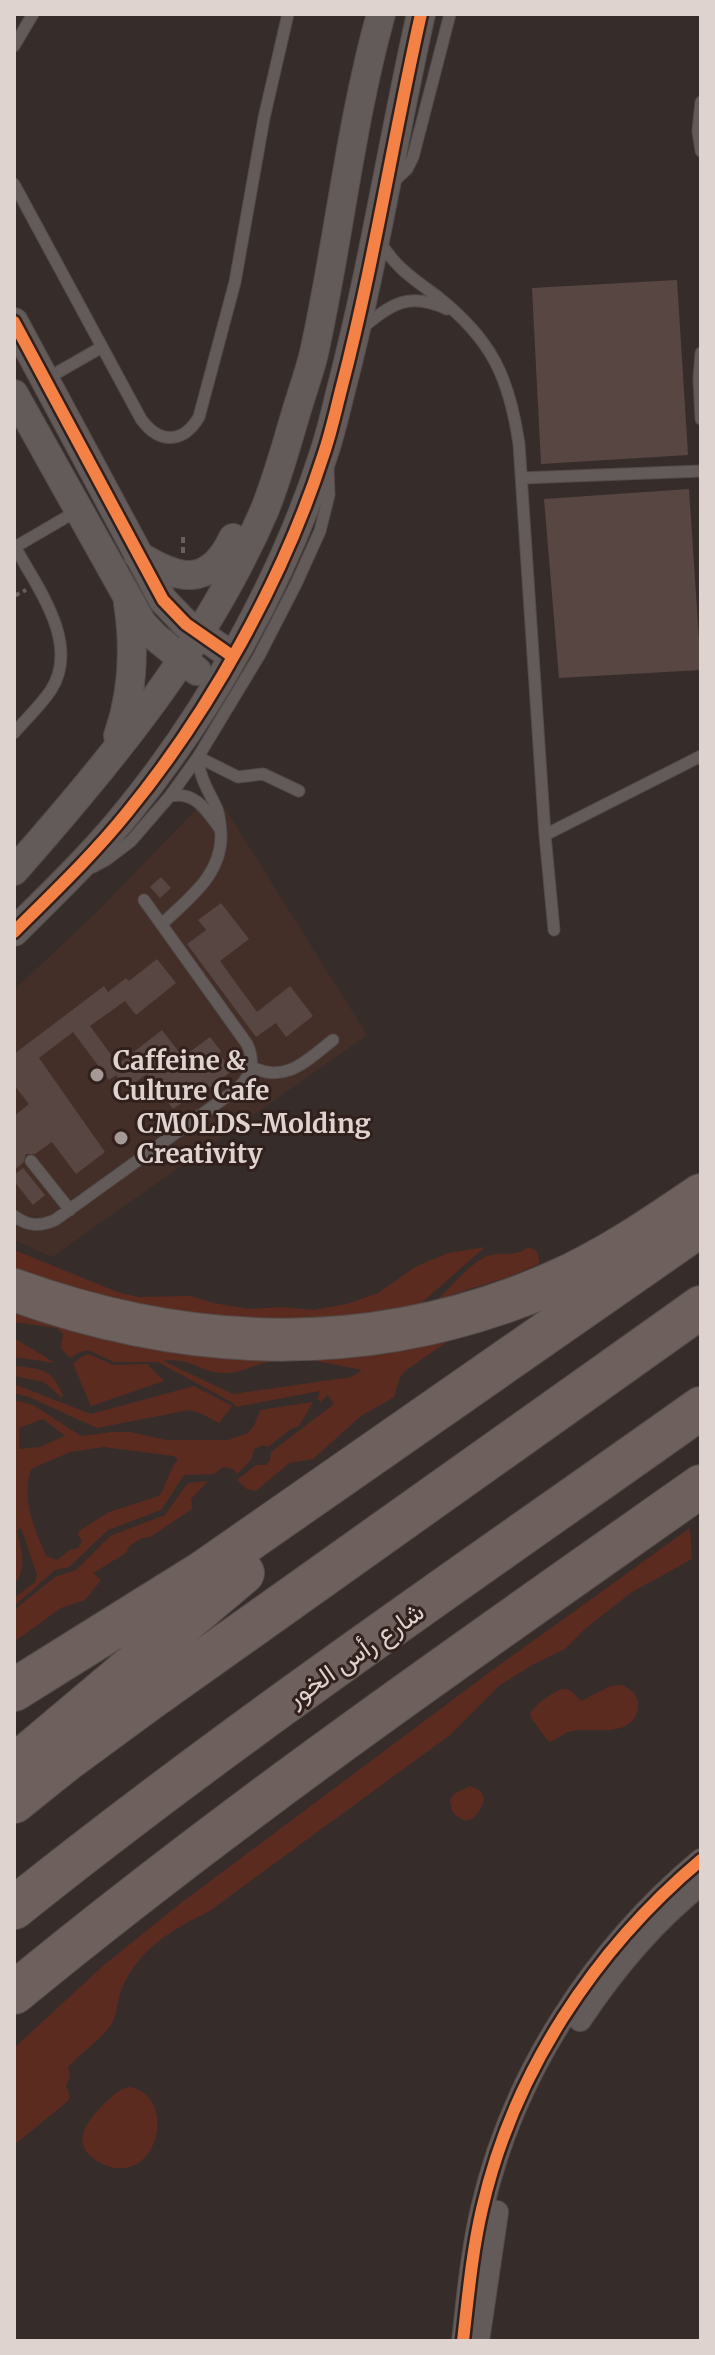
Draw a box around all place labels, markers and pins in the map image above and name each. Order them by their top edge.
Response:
place label: Caffeine & Culture Cafe [113,1044,269,1107]
marker: Caffeine & Culture Cafe [88,1066,106,1084]
place label: CMOLDS-Molding Creativity [137,1107,371,1170]
marker: CMOLDS-Molding Creativity [112,1129,130,1147]

